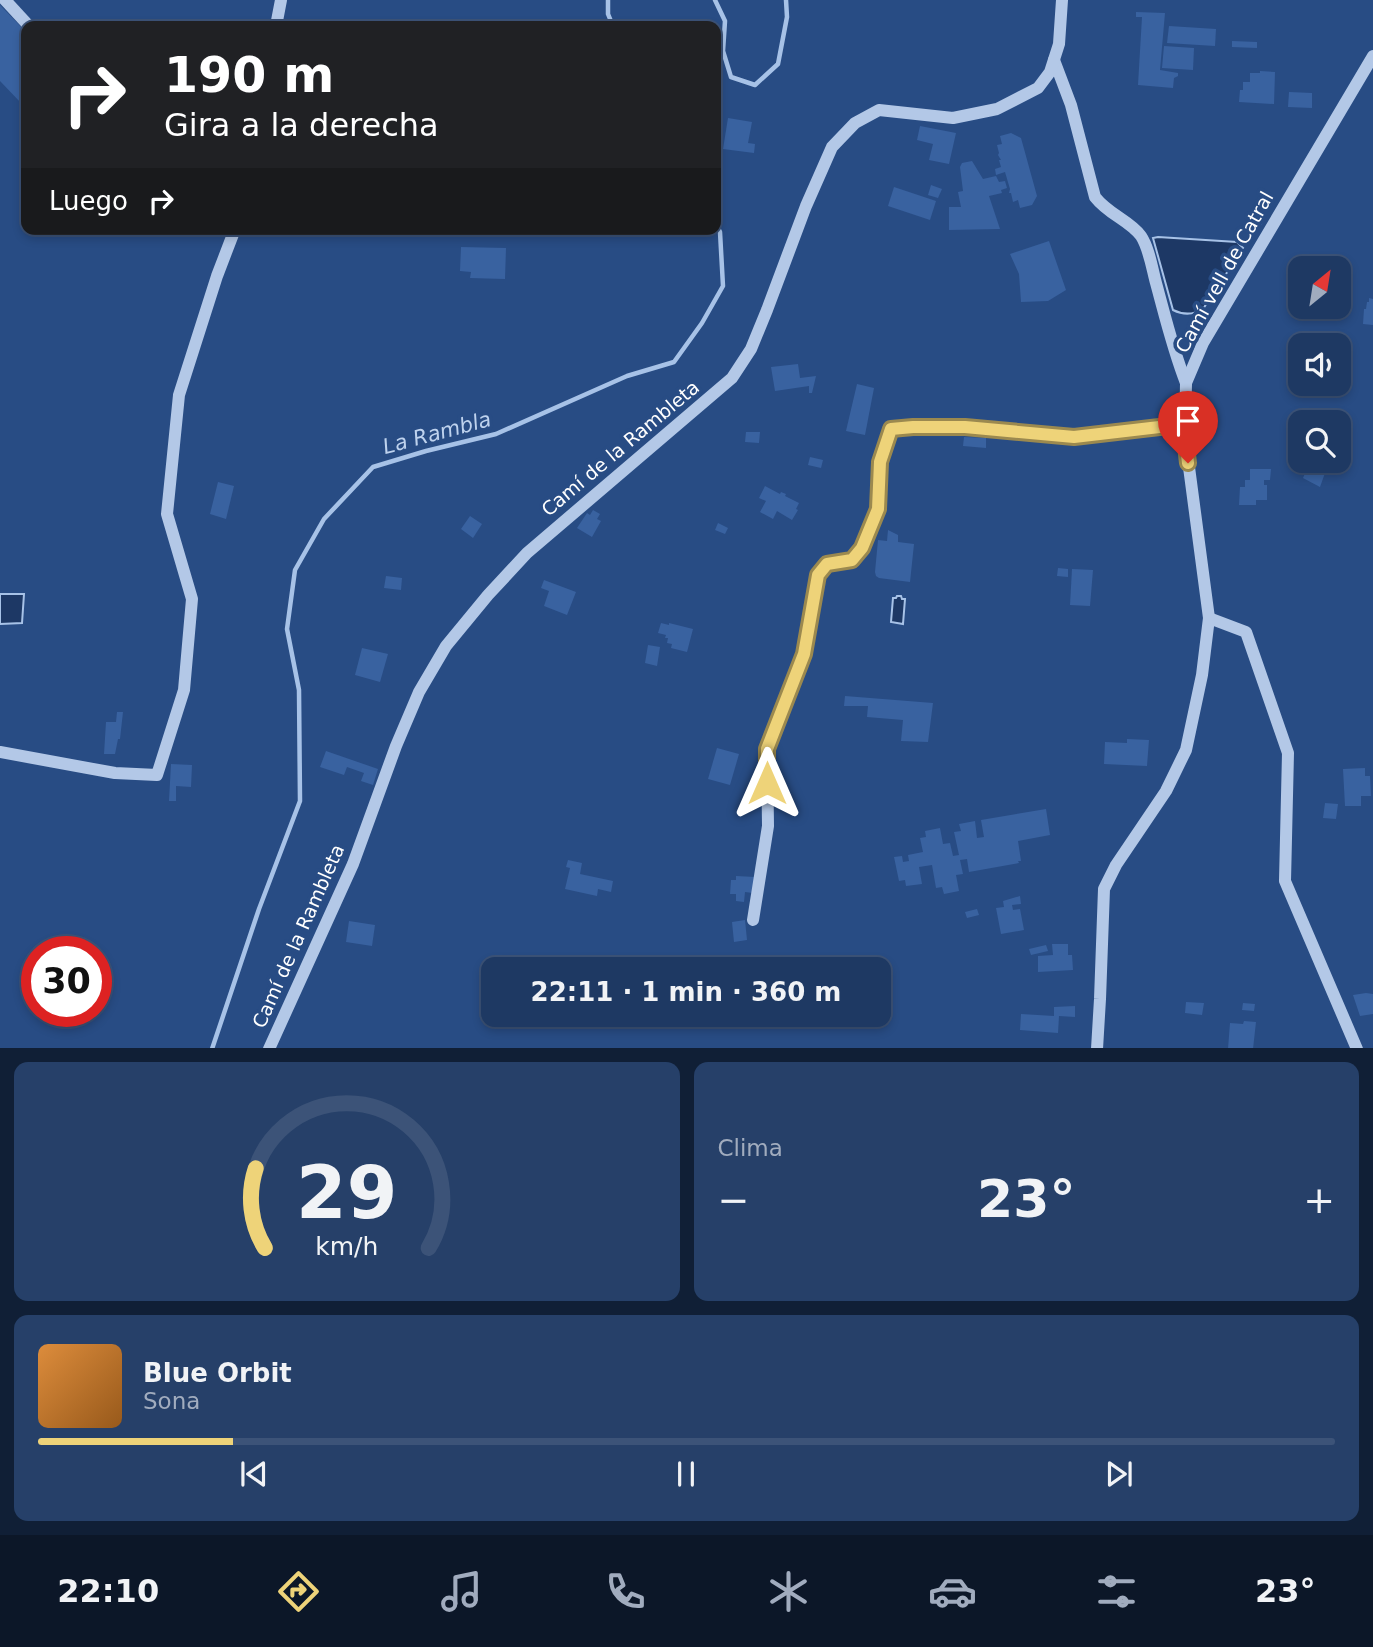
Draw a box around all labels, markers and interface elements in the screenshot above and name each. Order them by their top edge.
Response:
text: 190 m [164,47,334,104]
icon: right [49,49,140,140]
text: Gira a la derecha [164,106,439,144]
icon: right [142,182,180,220]
text: Luego [49,186,128,216]
street label: Camí vell de Catral [1170,187,1278,357]
north arrow [1288,256,1351,318]
map controls [1288,256,1351,473]
button: sound [1288,333,1351,396]
street label: Camí de la Rambleta [537,376,703,520]
pin [1158,391,1218,463]
icon: arrive [1169,402,1207,440]
water label: La Rambla [380,407,494,459]
button: search [1288,410,1351,473]
position arrow [730,746,804,820]
street label: Camí de la Rambleta [248,841,348,1031]
speed limit sign: 30 [21,936,112,1027]
text: 22:11 · 1 min · 360 m [531,977,841,1007]
text: Clima [718,1135,783,1161]
text: 29 [296,1150,397,1235]
text: 23° [977,1169,1075,1229]
text: − [718,1178,749,1222]
text: + [1303,1178,1335,1222]
text: km/h [315,1231,378,1260]
text: Blue Orbit [143,1358,292,1388]
text: Sona [143,1388,200,1414]
icon: previous [235,1455,273,1493]
icon: pause [667,1455,705,1493]
icon: next [1100,1455,1138,1493]
icon: directions [274,1567,323,1616]
icon: music [437,1567,486,1616]
icon: phone [601,1567,650,1616]
icon: climate [764,1567,813,1616]
icon: car [928,1567,977,1616]
icon: filters [1092,1567,1141,1616]
text: 22:10 [57,1572,159,1610]
text: 23° [1255,1572,1316,1610]

